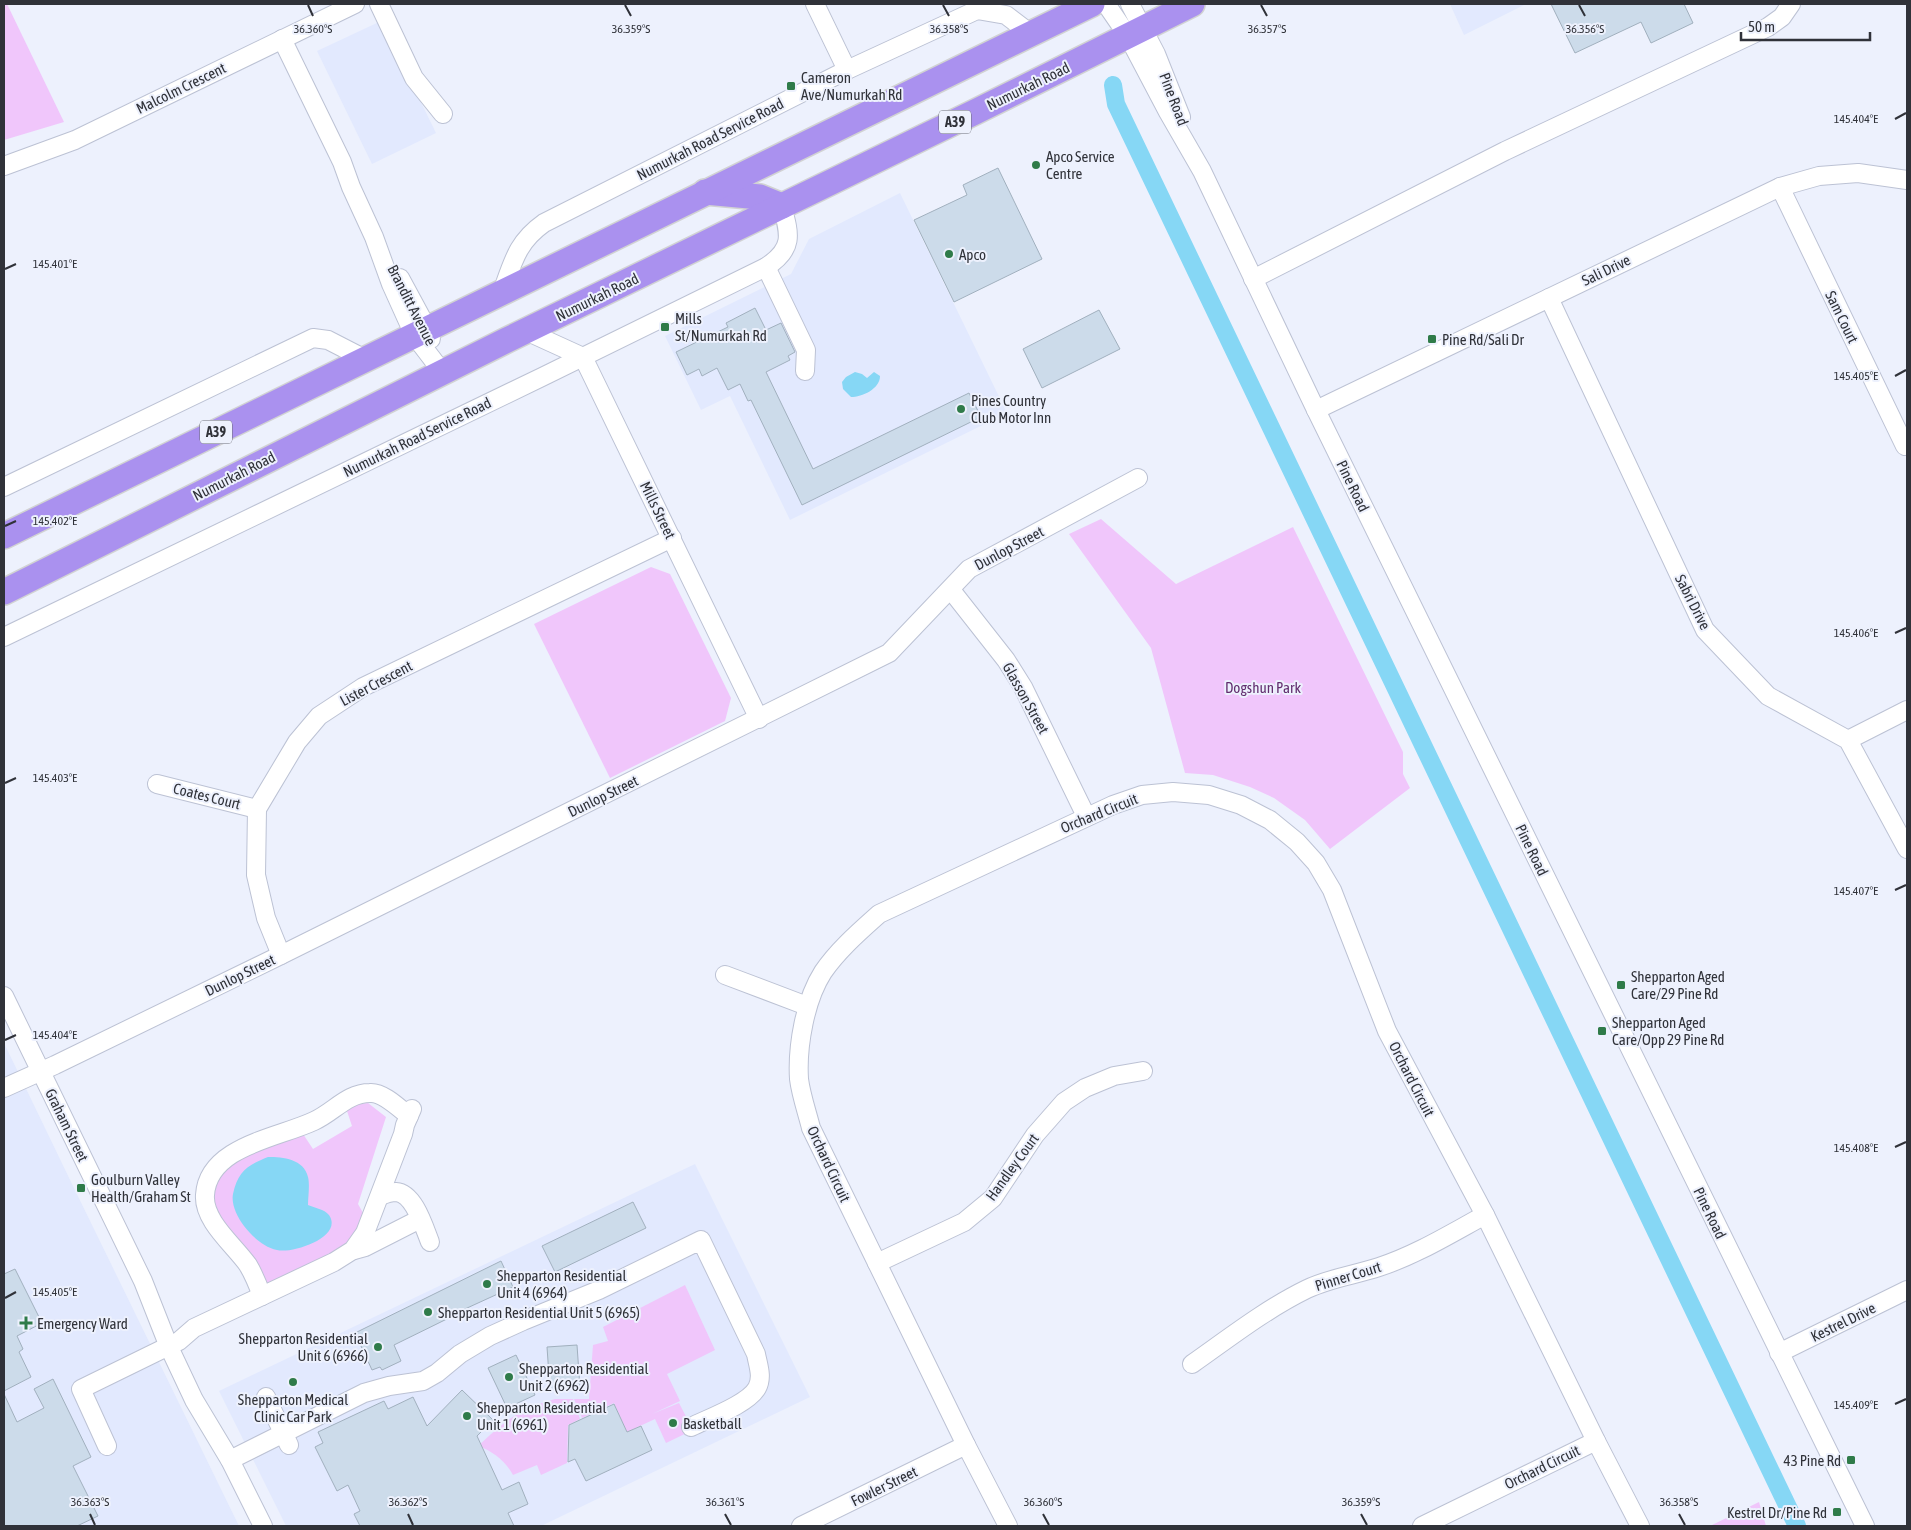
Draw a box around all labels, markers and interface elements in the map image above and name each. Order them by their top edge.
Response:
scale bar [1741,10,1870,42]
text: 50 m [1748,18,1775,35]
text: 36.360°S [294,22,332,36]
text: 36.359°S [612,22,650,36]
text: 36.358°S [930,22,968,36]
text: 36.357°S [1248,22,1286,36]
text: 36.356°S [1566,22,1604,36]
street label: Malcolm Crescent [133,59,229,117]
street label: Numurkah Road [984,59,1072,113]
place label: Cameron Ave/Numurkah Rd [801,69,902,103]
street label: Pine Road [1156,70,1192,128]
marker: Cameron Ave/Numurkah Rd [785,80,797,92]
street label: Numurkah Road Service Road [634,95,786,183]
road number: A39 [939,110,971,134]
text: 145.404°E [1834,112,1878,126]
place label: Apco Service Centre [1046,148,1115,182]
marker: Apco Service Centre [1030,159,1042,171]
place label: Apco [959,246,986,263]
marker: Apco [943,248,955,260]
street label: Sali Drive [1579,251,1633,289]
text: 145.401°E [33,257,77,271]
street label: Branditt Avenue [384,262,440,348]
street label: Numurkah Road [553,270,641,324]
street label: Sam Court [1822,288,1862,346]
place label: Mills St/Numurkah Rd [675,310,767,344]
marker: Mills St/Numurkah Rd [659,321,671,333]
place label: Pine Rd/Sali Dr [1442,331,1524,348]
marker: Pine Rd/Sali Dr [1426,333,1438,345]
text: 145.405°E [1834,369,1878,383]
place label: Pines Country Club Motor Inn [971,392,1051,426]
street label: Numurkah Road Service Road [340,394,494,480]
marker: Pines Country Club Motor Inn [955,403,967,415]
road number: A39 [200,421,232,444]
street label: Numurkah Road [190,448,278,504]
street label: Pine Road [1333,457,1373,515]
street label: Mills Street [637,479,679,541]
text: 145.402°E [33,514,77,528]
street label: Dunlop Street [972,523,1046,573]
street label: Sabri Drive [1672,572,1714,633]
text: 145.406°E [1834,626,1878,640]
street label: Lister Crescent [337,657,415,709]
street label: Glasson Street [999,659,1053,737]
park label: Dogshun Park [1225,679,1301,696]
text: 145.403°E [33,771,77,785]
street label: Dunlop Street [565,772,641,820]
street label: Coates Court [172,779,242,813]
street label: Orchard Circuit [1058,790,1140,836]
street label: Pine Road [1512,821,1552,879]
text: 145.407°E [1834,884,1878,898]
street label: Dunlop Street [202,951,278,999]
place label: Shepparton Aged Care/29 Pine Rd [1631,968,1725,1002]
marker: Shepparton Aged Care/29 Pine Rd [1615,979,1627,991]
place label: Shepparton Aged Care/Opp 29 Pine Rd [1612,1014,1724,1048]
marker: Shepparton Aged Care/Opp 29 Pine Rd [1596,1025,1608,1037]
text: 145.404°E [33,1028,77,1042]
street label: Orchard Circuit [1386,1039,1438,1119]
street label: Graham Street [42,1086,92,1164]
street label: Orchard Circuit [804,1123,854,1205]
street label: Handley Court [982,1130,1042,1204]
text: 145.408°E [1834,1141,1878,1155]
place label: Goulburn Valley Health/Graham St [91,1171,191,1205]
marker: Goulburn Valley Health/Graham St [75,1182,87,1194]
street label: Pine Road [1690,1184,1730,1242]
street label: Pinner Court [1313,1258,1383,1294]
place label: Shepparton Residential Unit 4 (6964) [497,1267,626,1301]
marker: Shepparton Residential Unit 4 (6964) [481,1278,493,1290]
text: 145.405°E [33,1285,77,1299]
street label: Kestrel Drive [1808,1299,1878,1345]
place label: Shepparton Residential Unit 5 (6965) [438,1304,640,1321]
marker: Shepparton Residential Unit 5 (6965) [422,1306,434,1318]
place label: Emergency Ward [37,1315,128,1332]
marker: Emergency Ward [19,1316,33,1330]
place label: Shepparton Residential Unit 6 (6966) [239,1330,368,1364]
marker: Shepparton Residential Unit 6 (6966) [372,1341,384,1353]
place label: Shepparton Residential Unit 2 (6962) [519,1360,648,1394]
marker: Shepparton Residential Unit 2 (6962) [503,1371,515,1383]
marker: Shepparton Medical Clinic Car Park [287,1376,299,1388]
place label: Shepparton Medical Clinic Car Park [238,1391,348,1425]
text: 145.409°E [1834,1398,1878,1412]
place label: Shepparton Residential Unit 1 (6961) [477,1399,606,1433]
marker: Shepparton Residential Unit 1 (6961) [461,1410,473,1422]
place label: Basketball [683,1415,742,1432]
marker: Basketball [667,1417,679,1429]
street label: Orchard Circuit [1502,1441,1582,1493]
place label: 43 Pine Rd [1784,1452,1841,1469]
marker: 43 Pine Rd [1845,1454,1857,1466]
street label: Fowler Street [848,1463,920,1509]
text: 36.363°S [71,1495,109,1509]
text: 36.362°S [389,1495,427,1509]
text: 36.361°S [706,1495,744,1509]
text: 36.360°S [1024,1495,1062,1509]
text: 36.359°S [1342,1495,1380,1509]
text: 36.358°S [1660,1495,1698,1509]
place label: Kestrel Dr/Pine Rd [1727,1504,1827,1521]
marker: Kestrel Dr/Pine Rd [1831,1506,1843,1518]

